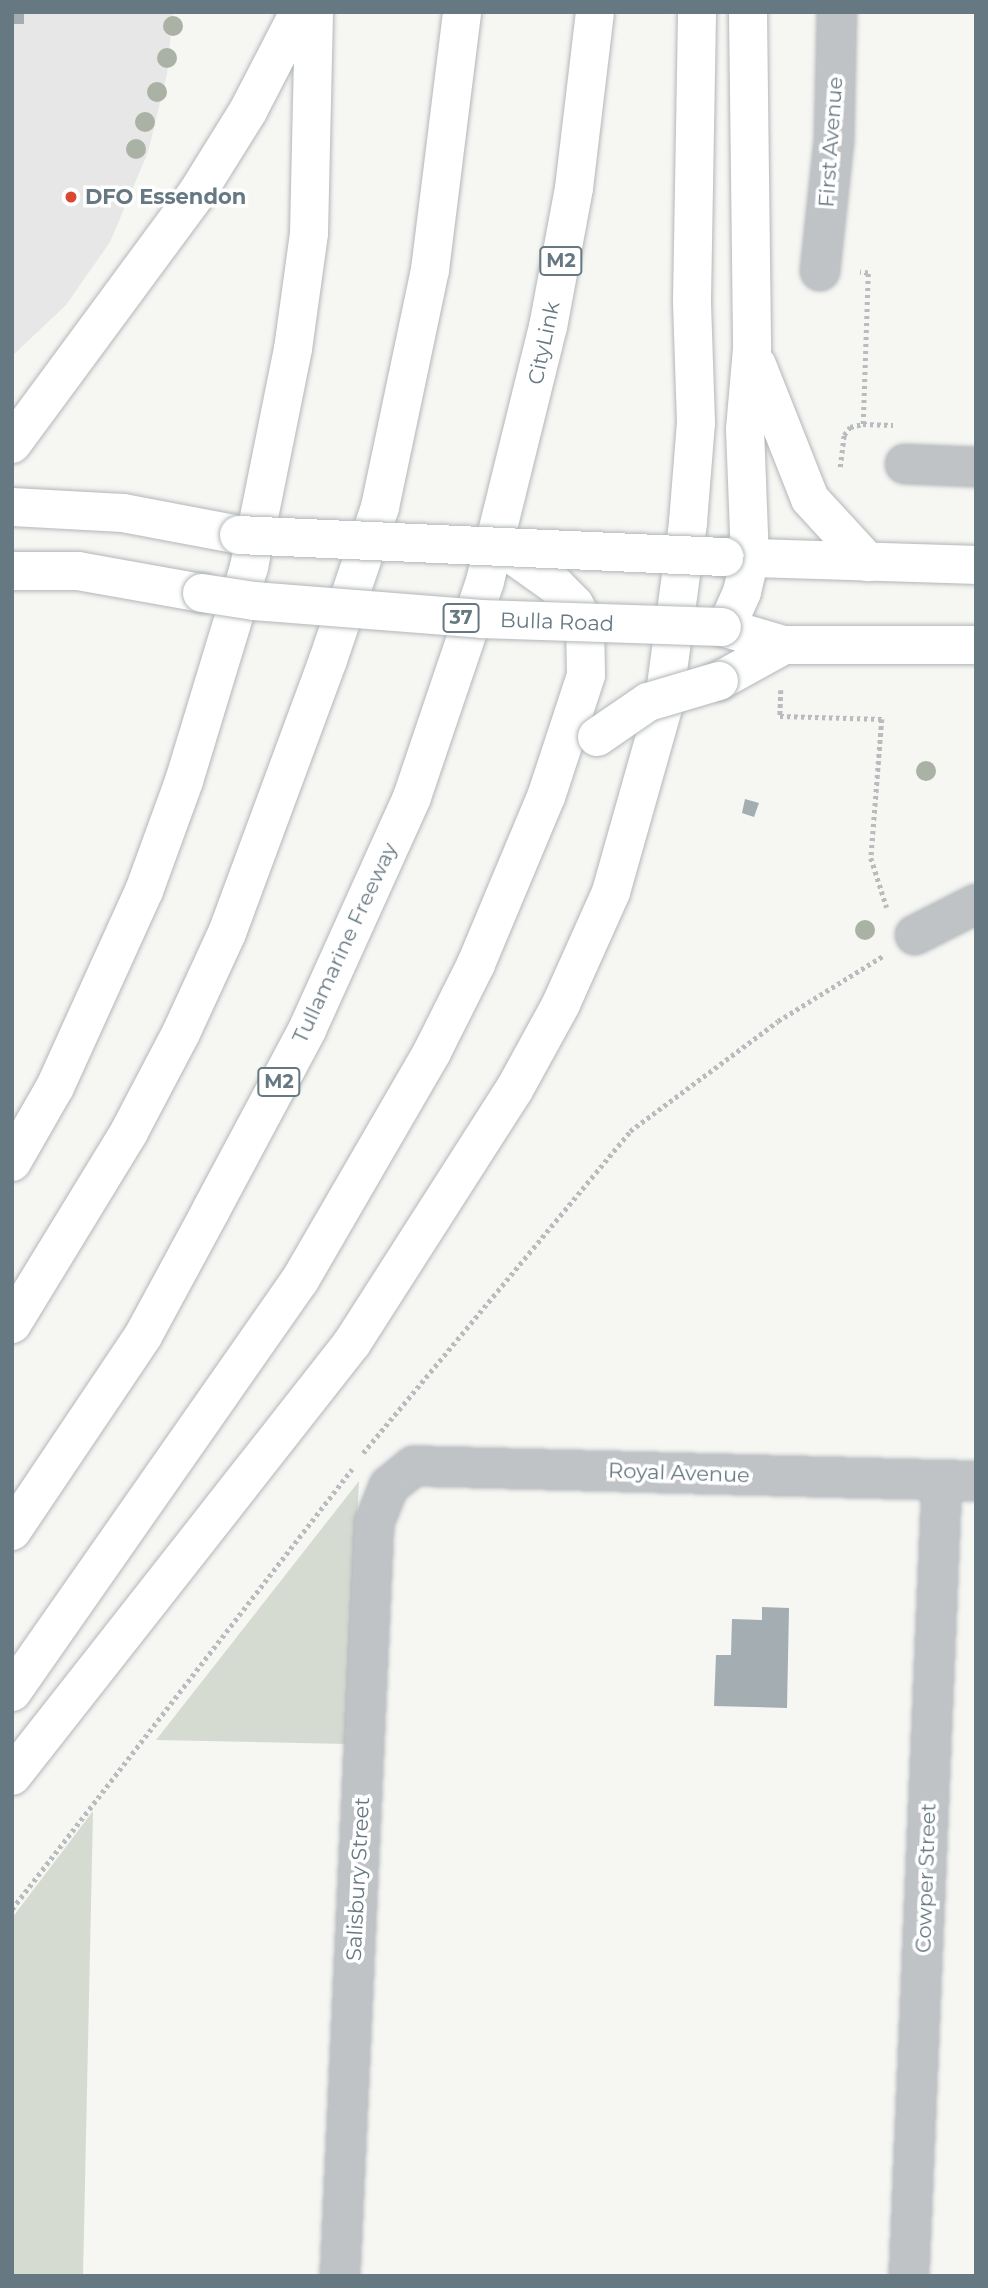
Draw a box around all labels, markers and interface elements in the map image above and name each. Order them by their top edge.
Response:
street label: First Avenue [814,76,848,208]
place label: DFO Essendon [85,184,246,210]
marker: DFO Essendon [63,189,79,205]
road number: M2 [538,246,584,276]
street label: CityLink [523,299,565,387]
road number: 37 [442,603,480,634]
street label: Bulla Road [500,607,614,637]
street label: Tullamarine Freeway [287,839,403,1047]
road number: M2 [256,1066,302,1098]
street label: Royal Avenue [608,1458,750,1488]
street label: Salisbury Street [341,1797,375,1961]
street label: Cowper Street [911,1803,941,1953]

